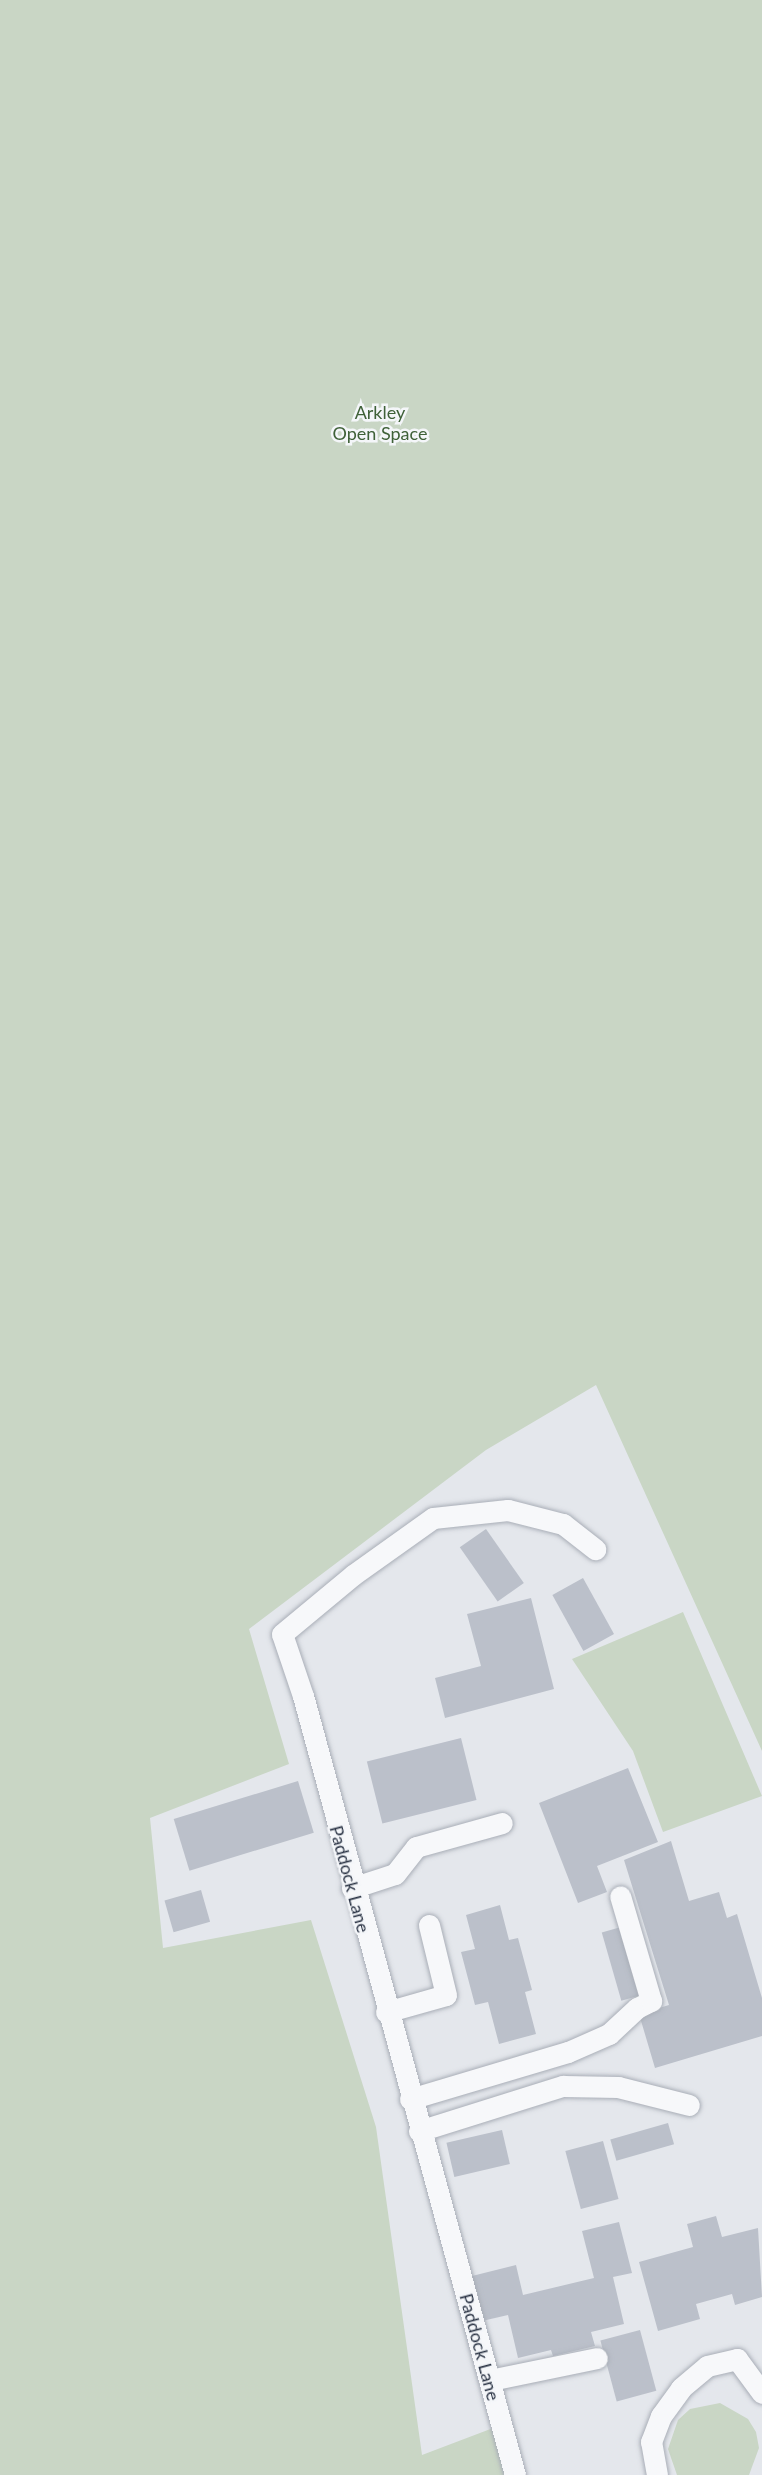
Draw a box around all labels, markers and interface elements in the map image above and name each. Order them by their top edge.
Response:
park label: Arkley Open Space [332,402,428,444]
street label: Paddock Lane [325,1823,375,1935]
street label: Paddock Lane [455,2291,505,2403]

